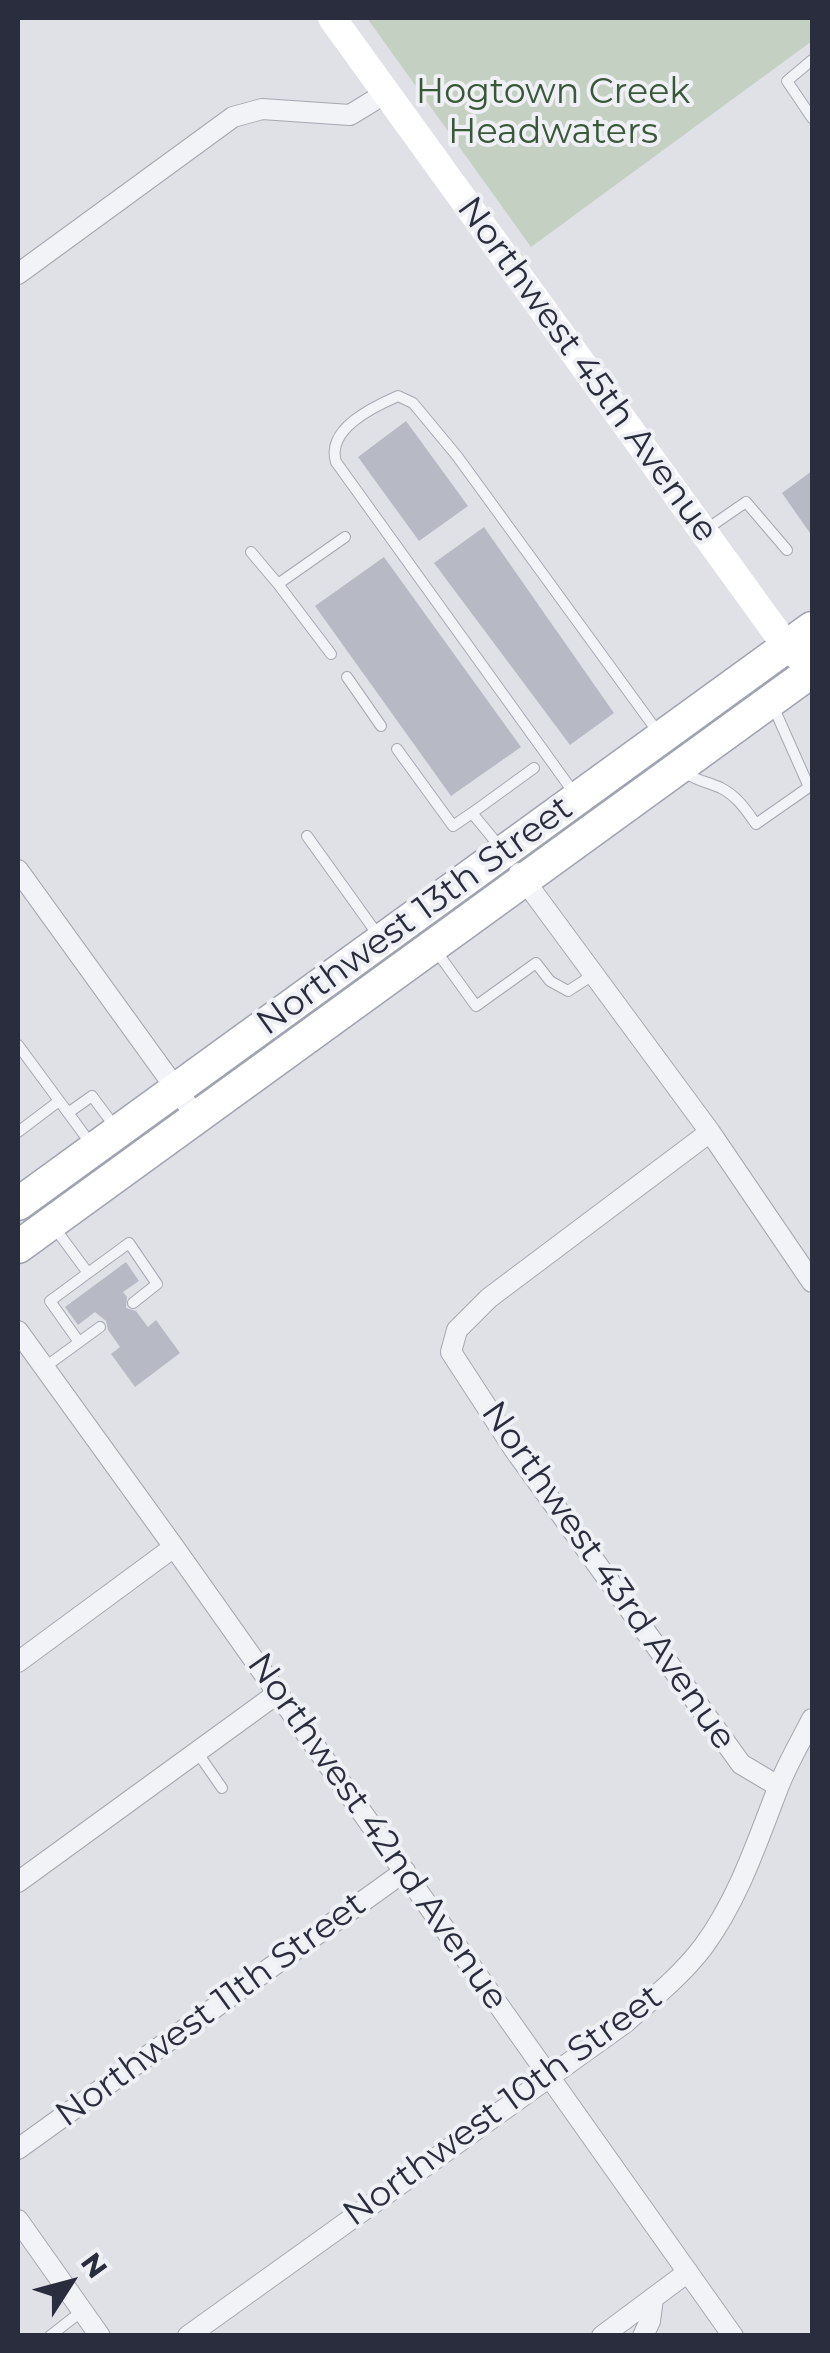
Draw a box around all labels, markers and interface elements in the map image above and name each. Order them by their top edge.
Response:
park label: Hogtown Creek Headwaters [416,72,690,154]
street label: Northwest 45th Avenue [448,189,726,551]
street label: Northwest 13th Street [249,787,581,1045]
street label: Northwest 43rd Avenue [472,1394,744,1758]
street label: Northwest 42nd Avenue [238,1646,516,2018]
street label: Northwest 11th Street [48,1884,374,2136]
street label: Northwest 10th Street [336,1976,670,2236]
north arrow [20,2233,120,2333]
text: N [74,2246,115,2285]

